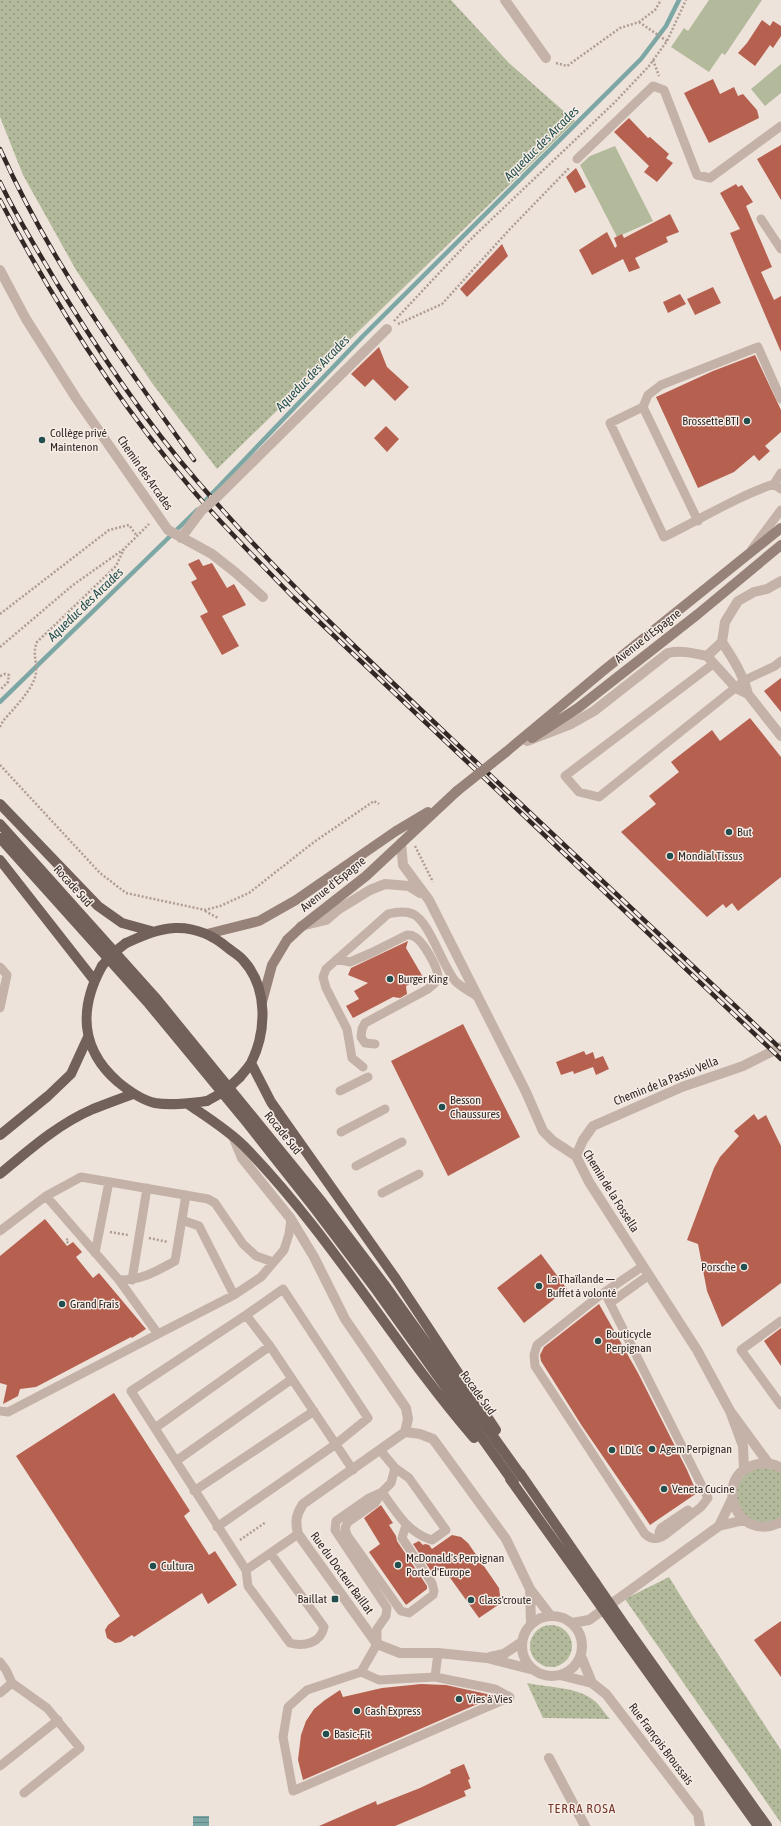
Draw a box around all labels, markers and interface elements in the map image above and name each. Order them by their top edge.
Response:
water label: Aqueduc des Arcades [500,103,582,184]
water label: Aqueduc des Arcades [272,332,353,415]
place label: Brossette BTI [682,414,739,428]
marker: Brossette BTI [742,416,752,426]
place label: Collège privé Maintenon [50,426,107,454]
street label: Chemin des Arcades [114,433,176,513]
marker: Collège privé Maintenon [37,435,47,445]
water label: Aqueduc des Arcades [44,564,127,645]
street label: Avenue d'Espagne [612,606,684,666]
place label: But [737,825,752,839]
marker: But [724,827,734,837]
place label: Mondial Tissus [678,849,743,863]
marker: Mondial Tissus [665,851,675,861]
street label: Avenue d'Espagne [298,854,368,914]
street label: Rocade Sud [51,862,95,910]
place label: Burger King [398,972,449,986]
marker: Burger King [385,974,395,984]
street label: Chemin de la Passio Vella [612,1054,720,1108]
place label: Besson Chaussures [450,1093,500,1121]
marker: Besson Chaussures [437,1102,447,1112]
street label: Rocade Sud [262,1109,304,1157]
street label: Chemin de la Fossella [580,1147,642,1235]
place label: Porsche [701,1260,736,1274]
marker: Porsche [739,1262,749,1272]
place label: La Thaïlande — Buffet à volonté [547,1272,617,1300]
marker: La Thaïlande — Buffet à volonté [534,1281,544,1291]
place label: Grand Frais [70,1297,119,1311]
marker: Grand Frais [57,1299,67,1309]
place label: Bouticycle Perpignan [606,1327,652,1355]
marker: Bouticycle Perpignan [593,1336,603,1346]
street label: Rocade Sud [457,1368,499,1418]
place label: Agem Perpignan [660,1442,732,1456]
place label: LDLC [620,1443,642,1457]
marker: Agem Perpignan [647,1444,657,1454]
marker: LDLC [607,1445,617,1455]
place label: Veneta Cucine [672,1482,735,1496]
marker: Veneta Cucine [659,1484,669,1494]
street label: Rue du Docteur Baillat [307,1529,377,1617]
place label: McDonald's Perpignan Porte d'Europe [406,1551,504,1579]
place label: Cultura [161,1559,194,1573]
marker: McDonald's Perpignan Porte d'Europe [393,1560,403,1570]
marker: Cultura [148,1561,158,1571]
place label: Baillat [298,1592,327,1606]
place label: Class'croute [479,1593,531,1607]
marker: Baillat [330,1594,340,1604]
marker: Class'croute [466,1595,476,1605]
place label: Vies à Vies [467,1692,513,1706]
marker: Vies à Vies [454,1694,464,1704]
street label: Rue François Broussais [626,1700,696,1788]
place label: Cash Express [365,1704,421,1718]
marker: Cash Express [352,1706,362,1716]
place label: Basic-Fit [334,1727,371,1741]
marker: Basic-Fit [321,1729,331,1739]
district label: TERRA ROSA [548,1801,616,1816]

